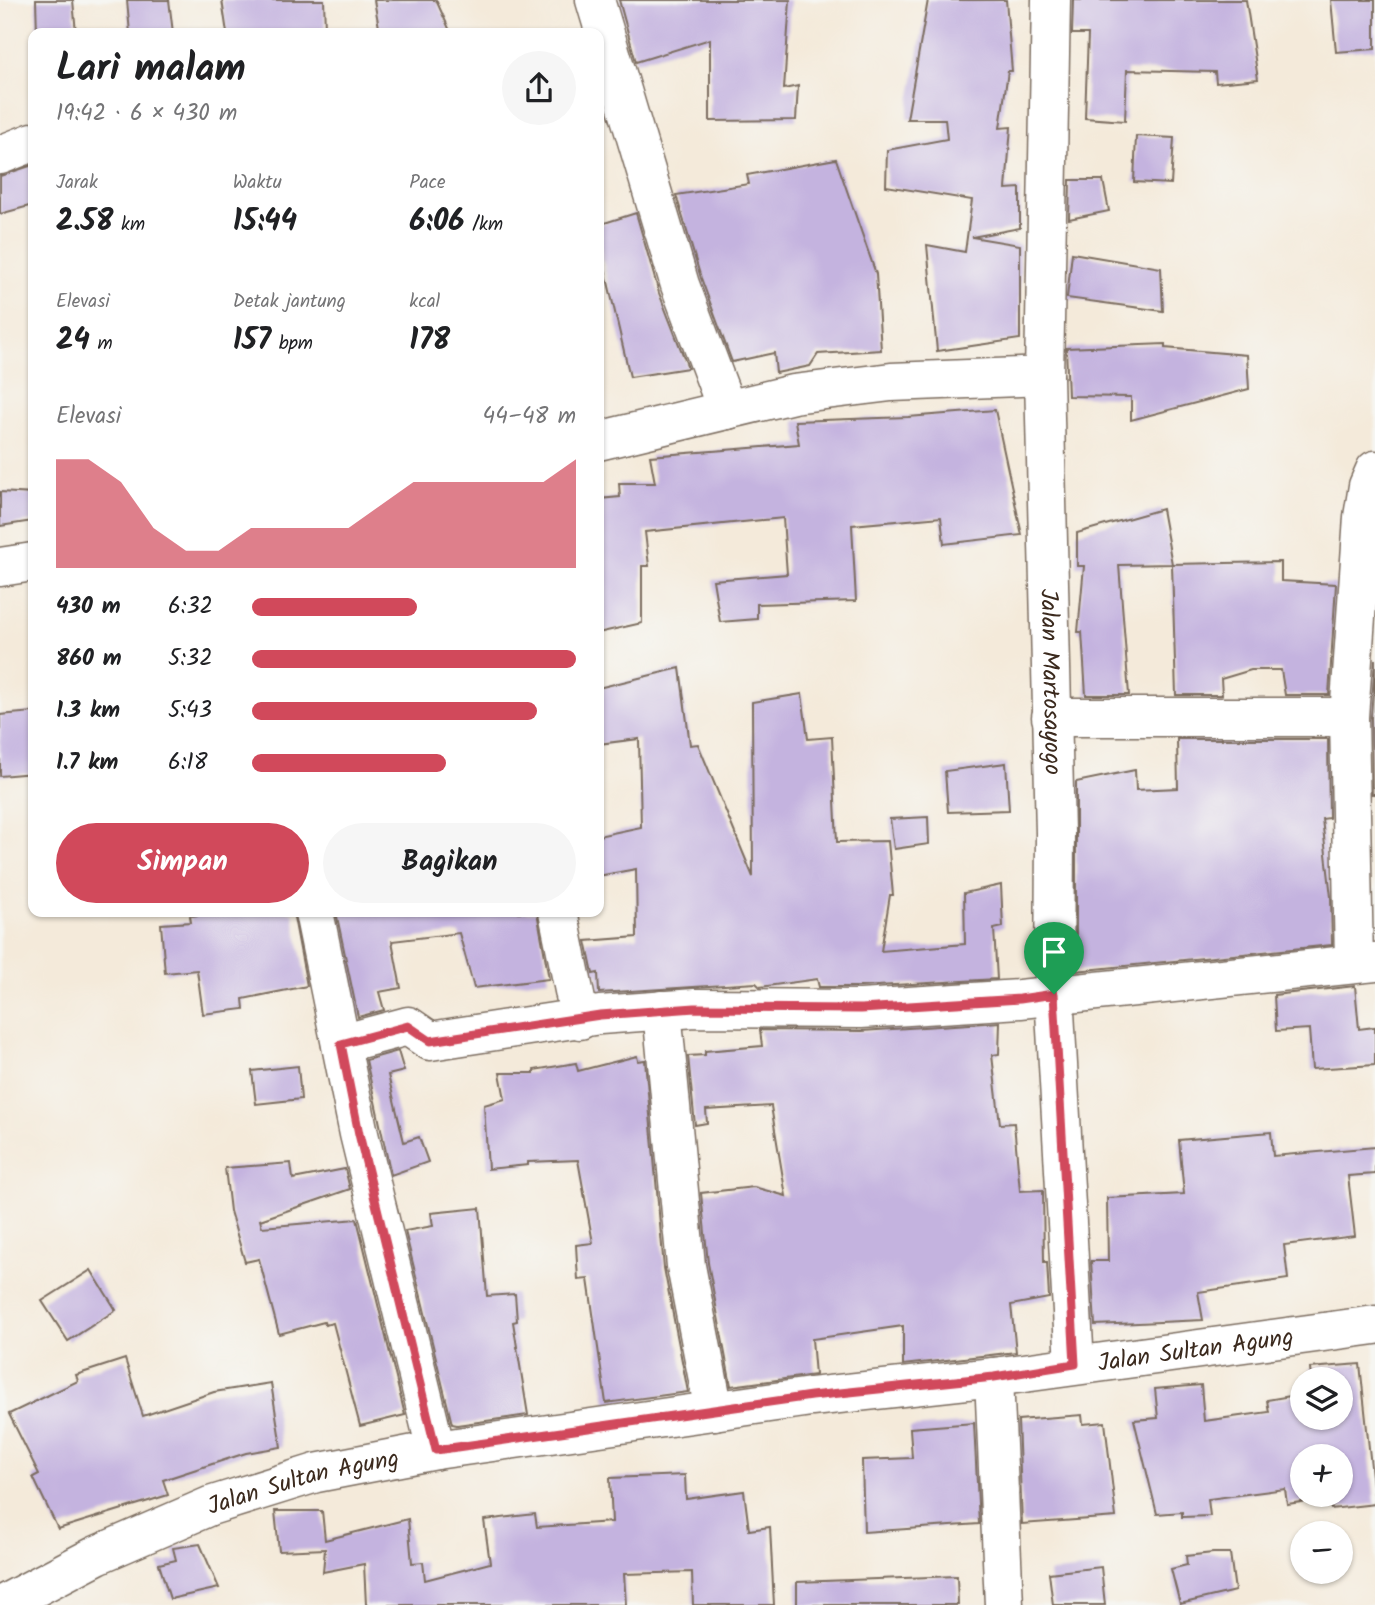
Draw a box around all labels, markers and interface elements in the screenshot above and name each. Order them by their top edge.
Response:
text: Lari malam [56,40,246,100]
button: share [502,51,576,125]
text: 19:42 · 6 × 430 m [56,96,237,132]
text: Jarak [56,168,98,198]
text: Waktu [233,168,282,198]
text: Pace [409,168,446,198]
text: 2.58 [56,198,113,246]
text: 15:44 [233,198,297,246]
text: 6:06 [409,198,465,246]
text: km [113,210,145,240]
text: /km [465,210,503,240]
text: Elevasi [56,287,110,317]
text: Detak jantung [233,287,346,317]
text: kcal [409,287,440,317]
text: 24 [56,317,90,365]
text: 157 [233,317,271,365]
text: 178 [409,317,450,365]
text: m [90,329,113,359]
text: bpm [271,329,313,359]
text: Elevasi [56,399,121,435]
text: 44–48 m [483,399,576,435]
street label: Jalan Martosayogo [1028,588,1072,776]
text: 430 m [56,589,121,625]
text: 6:32 [168,589,213,625]
text: 860 m [56,641,122,677]
text: 5:32 [168,641,213,677]
text: 1.3 km [56,693,120,729]
text: 5:43 [168,693,212,729]
text: 1.7 km [56,745,118,781]
text: 6:18 [168,745,208,781]
button: Simpan [56,823,309,903]
button: Bagikan [323,823,576,903]
pin [1024,922,1084,994]
icon: arrive [1035,933,1073,971]
street label: Jalan Sultan Agung [1096,1318,1296,1384]
map controls [1290,1367,1353,1584]
button: layers [1290,1367,1353,1430]
street label: Jalan Sultan Agung [203,1440,402,1527]
button: + [1290,1444,1353,1507]
button: − [1290,1521,1353,1584]

